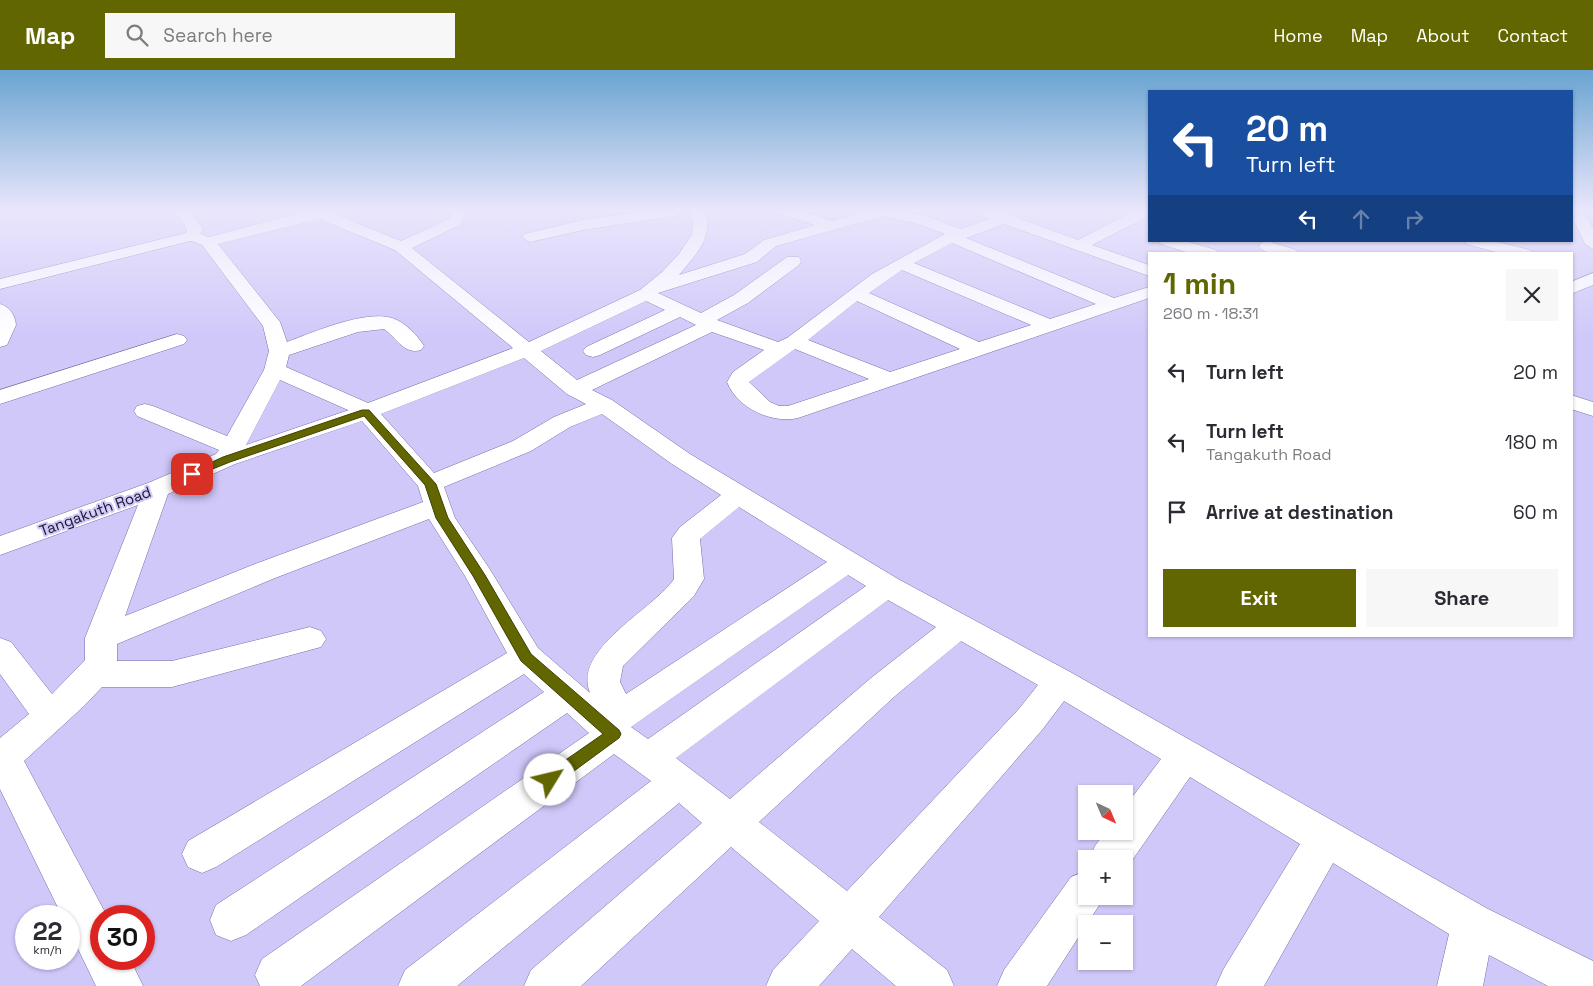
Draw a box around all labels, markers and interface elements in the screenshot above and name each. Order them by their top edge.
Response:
search box [105,13,455,58]
text: Map [25,20,75,51]
icon: search [123,21,151,49]
text: Search here [163,23,273,48]
text: Home [1274,24,1323,47]
text: Map [1351,24,1388,47]
text: About [1416,24,1470,47]
text: Contact [1498,24,1568,47]
text: 20 m [1246,107,1328,151]
icon: left [1163,110,1228,175]
text: Turn left [1246,150,1336,178]
icon: left [1294,205,1322,233]
icon: ahead [1347,205,1375,233]
icon: right [1400,205,1428,233]
text: 1 min [1163,264,1236,303]
button: close [1506,269,1558,321]
text: 260 m · 18:31 [1163,303,1259,324]
icon: left [1163,358,1191,386]
text: Turn left [1206,360,1284,385]
text: 20 m [1513,360,1558,385]
text: Turn left [1206,419,1284,444]
icon: left [1163,428,1191,456]
text: 180 m [1505,430,1558,455]
text: Tangakuth Road [1206,444,1331,465]
pin [171,453,213,495]
icon: arrive [178,460,206,488]
street label: Tangakuth Road [36,482,154,540]
icon: arrive [1163,498,1191,526]
text: Arrive at destination [1206,500,1394,525]
text: 60 m [1513,500,1558,525]
button: Exit [1163,569,1356,627]
button: Share [1366,569,1558,627]
position arrow [523,753,575,805]
north arrow [1078,785,1132,840]
map controls [1078,785,1133,970]
button: + [1078,850,1133,905]
speed limit sign: 30 [90,905,155,970]
text: 22 [33,915,62,947]
button: − [1078,915,1133,970]
text: km/h [33,942,62,958]

